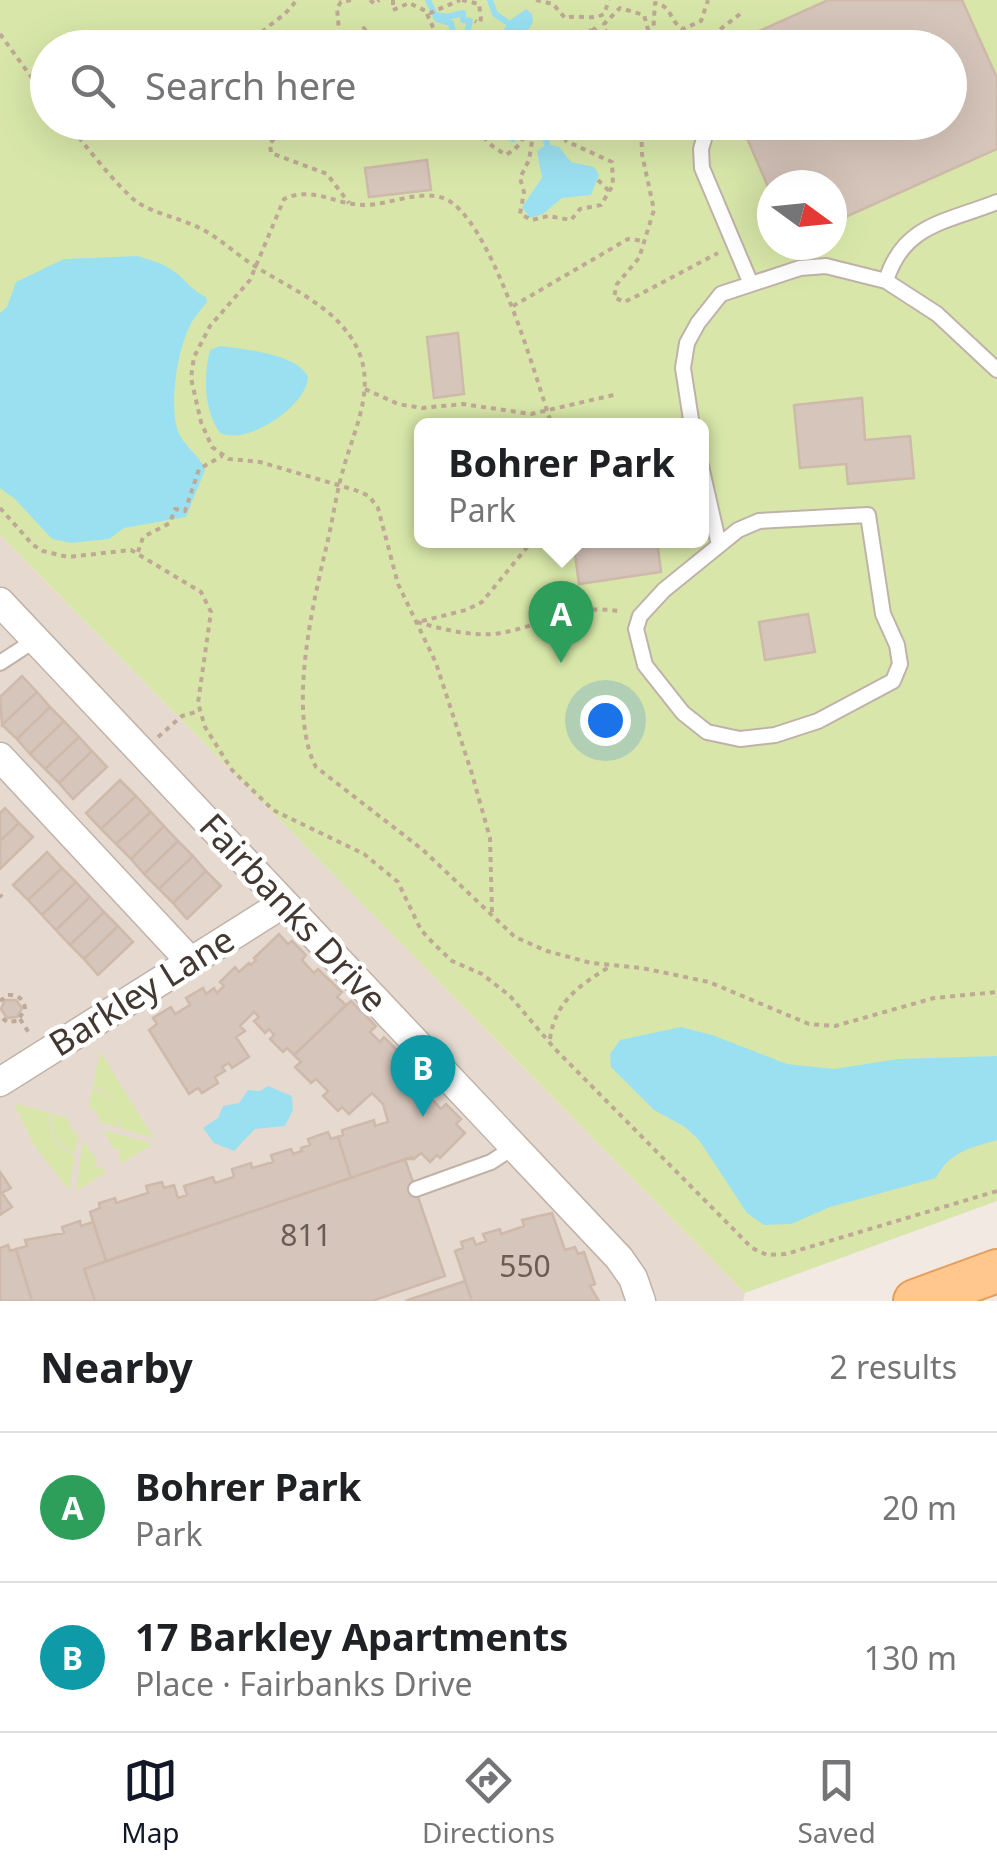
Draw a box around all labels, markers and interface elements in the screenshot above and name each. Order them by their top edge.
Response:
search box [30,30,967,140]
icon: search [65,58,120,113]
text: Search here [145,59,356,111]
north arrow [757,170,847,260]
popup [414,418,709,548]
text: Bohrer Park [448,436,675,488]
text: Park [448,488,516,531]
pin: A [528,580,594,663]
your location [580,695,631,746]
street label: Fairbanks Drive [190,803,398,1021]
street label: Barkley Lane [40,915,243,1066]
pin: B [390,1034,456,1117]
house number: 811 [280,1214,332,1255]
house number: 550 [499,1245,551,1286]
text: Nearby [40,1338,193,1395]
text: 2 results [830,1345,957,1388]
text: Bohrer Park [135,1460,361,1512]
text: A [61,1486,84,1529]
text: 20 m [882,1486,957,1529]
text: Park [135,1512,203,1555]
text: 17 Barkley Apartments [135,1610,568,1662]
text: B [62,1636,83,1679]
text: 130 m [864,1636,957,1679]
text: Place · Fairbanks Drive [135,1662,473,1705]
tab: Map [121,1753,180,1851]
tab: Directions [422,1753,555,1851]
tab: Saved [797,1753,876,1851]

